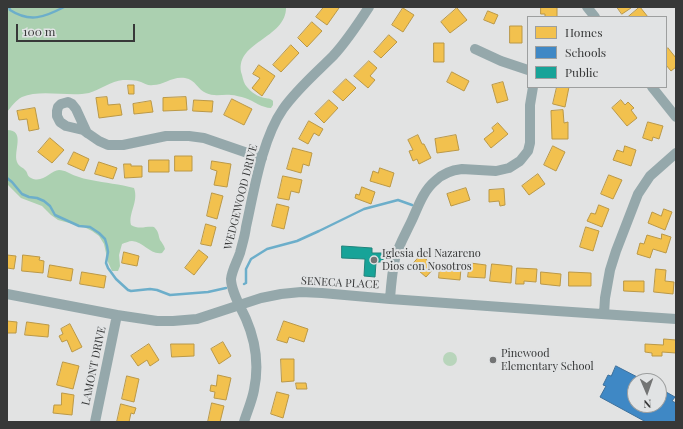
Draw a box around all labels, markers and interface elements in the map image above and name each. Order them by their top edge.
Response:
scale bar [18,16,137,42]
legend [527,16,667,88]
text: 100 m [23,23,55,39]
text: Homes [565,24,603,40]
text: Schools [565,44,606,60]
text: Public [565,64,598,80]
street label: WEDGEWOOD DRIVE [222,143,260,251]
place label: Iglesia del Nazareno Dios con Nosotros [382,247,481,273]
marker: Iglesia del Nazareno Dios con Nosotros [369,255,379,265]
street label: SENECA PLACE [301,274,379,292]
street label: LAMONT DRIVE [79,325,109,407]
place label: Pinewood Elementary School [501,347,594,373]
marker: Pinewood Elementary School [488,355,498,365]
north arrow [627,373,667,413]
text: N [643,397,652,412]

